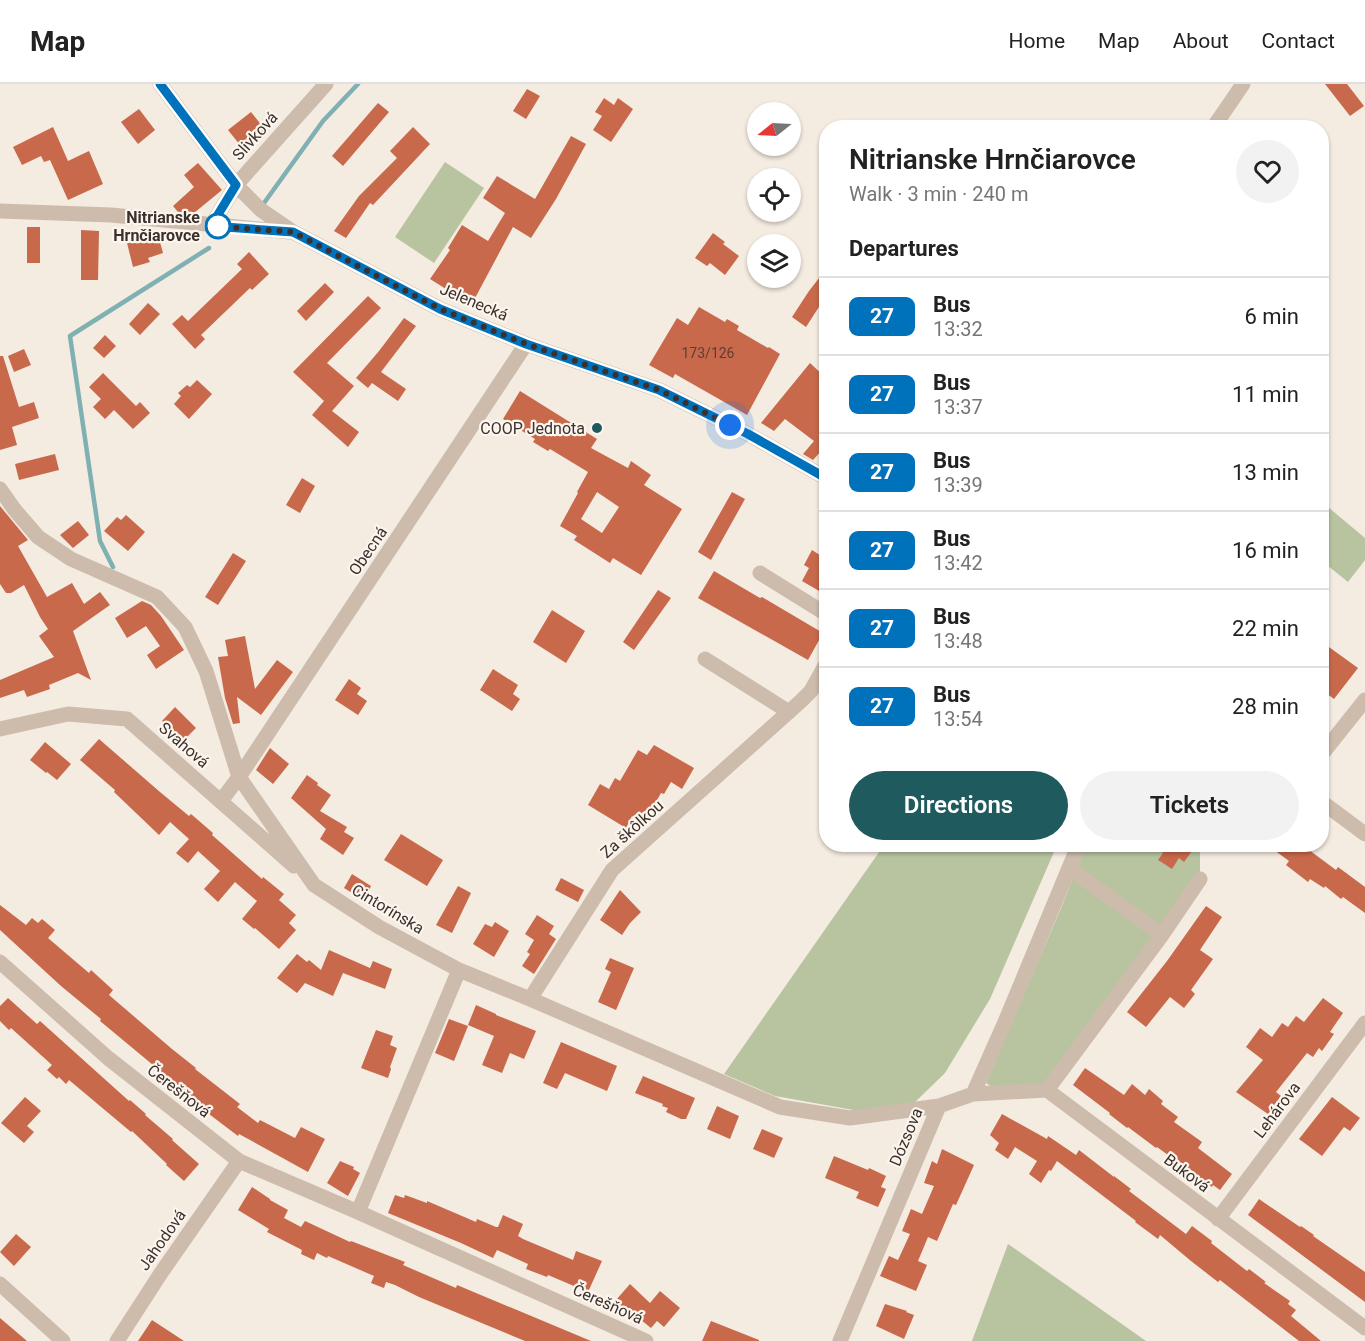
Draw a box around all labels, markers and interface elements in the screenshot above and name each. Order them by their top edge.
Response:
text: Map [30,25,85,58]
text: Home [1009,29,1065,53]
text: Map [1098,29,1140,53]
text: About [1173,29,1229,53]
text: Contact [1262,29,1335,53]
north arrow [747,102,801,156]
map controls [747,102,801,288]
street label: Slivková [228,108,282,164]
button: heart [1236,140,1299,203]
text: Nitrianske Hrnčiarovce [849,143,1136,176]
button: locate [747,168,801,222]
text: Walk · 3 min · 240 m [849,182,1028,206]
place label: Nitrianske Hrnčiarovce [113,208,200,245]
marker: Nitrianske Hrnčiarovce [205,213,231,239]
button: layers [747,234,801,288]
text: Departures [849,236,959,261]
street label: Jelenecká [437,279,511,325]
text: Bus [933,292,971,317]
text: 27 [870,304,894,328]
text: 6 min [1244,304,1299,329]
text: 13:32 [933,317,983,341]
house number: 173/126 [682,345,735,361]
text: Bus [933,370,971,395]
text: 27 [870,382,894,406]
text: 11 min [1232,382,1299,407]
text: 13:37 [933,395,983,419]
your location [715,410,745,440]
place label: COOP Jednota [480,419,585,438]
marker: COOP Jednota [590,421,604,435]
text: Bus [933,448,971,473]
text: 27 [870,460,894,484]
text: 13 min [1232,460,1299,485]
text: 13:39 [933,473,983,497]
street label: Obecná [345,523,391,579]
text: Bus [933,526,971,551]
text: 27 [870,538,894,562]
text: 16 min [1232,538,1299,563]
text: 13:42 [933,551,983,575]
text: Bus [933,604,971,629]
text: 27 [870,616,894,640]
text: 22 min [1232,616,1299,641]
text: 13:48 [933,629,983,653]
text: Bus [933,682,971,707]
text: 27 [870,694,894,718]
text: 28 min [1232,694,1299,719]
text: 13:54 [933,707,983,731]
street label: Svahová [155,718,213,772]
button: Directions [849,771,1068,840]
button: Tickets [1080,771,1299,840]
street label: Za škôlkou [597,796,667,862]
street label: Cintorínska [349,880,427,938]
street label: Čerešňová [144,1060,215,1122]
street label: Lehárova [1250,1078,1304,1142]
street label: Dózsova [885,1105,927,1169]
street label: Buková [1160,1150,1214,1196]
street label: Jahodová [134,1206,190,1274]
street label: Čerešňová [570,1279,647,1328]

